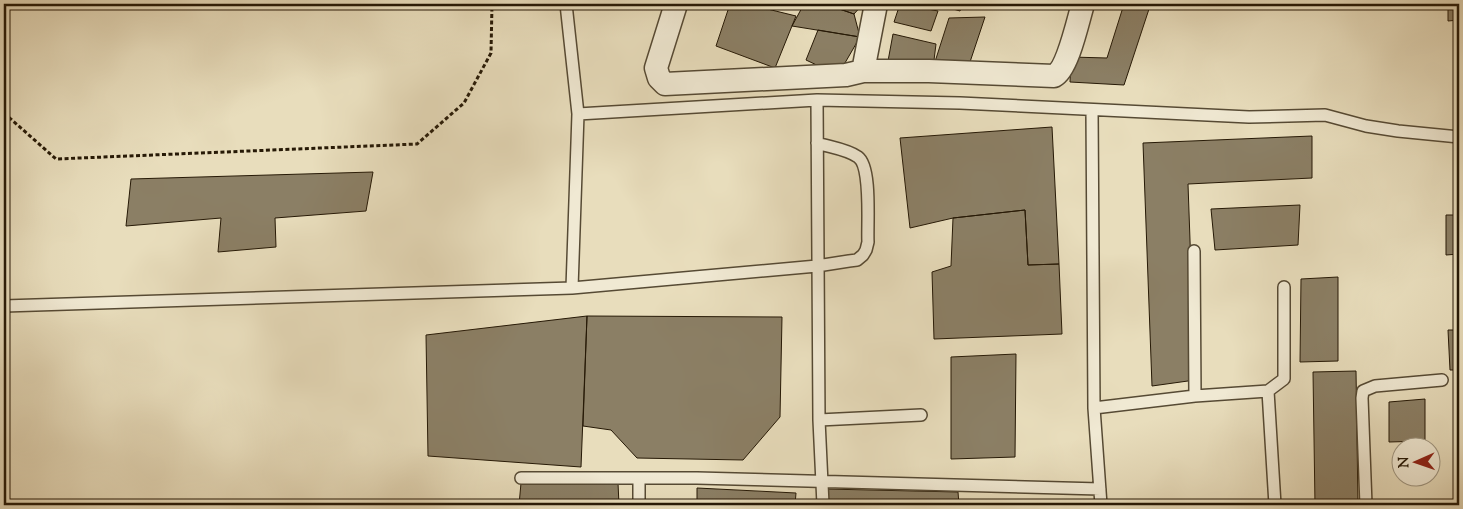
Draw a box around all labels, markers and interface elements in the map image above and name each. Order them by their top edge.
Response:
north arrow [1390,436,1440,486]
text: N [1395,456,1415,468]

